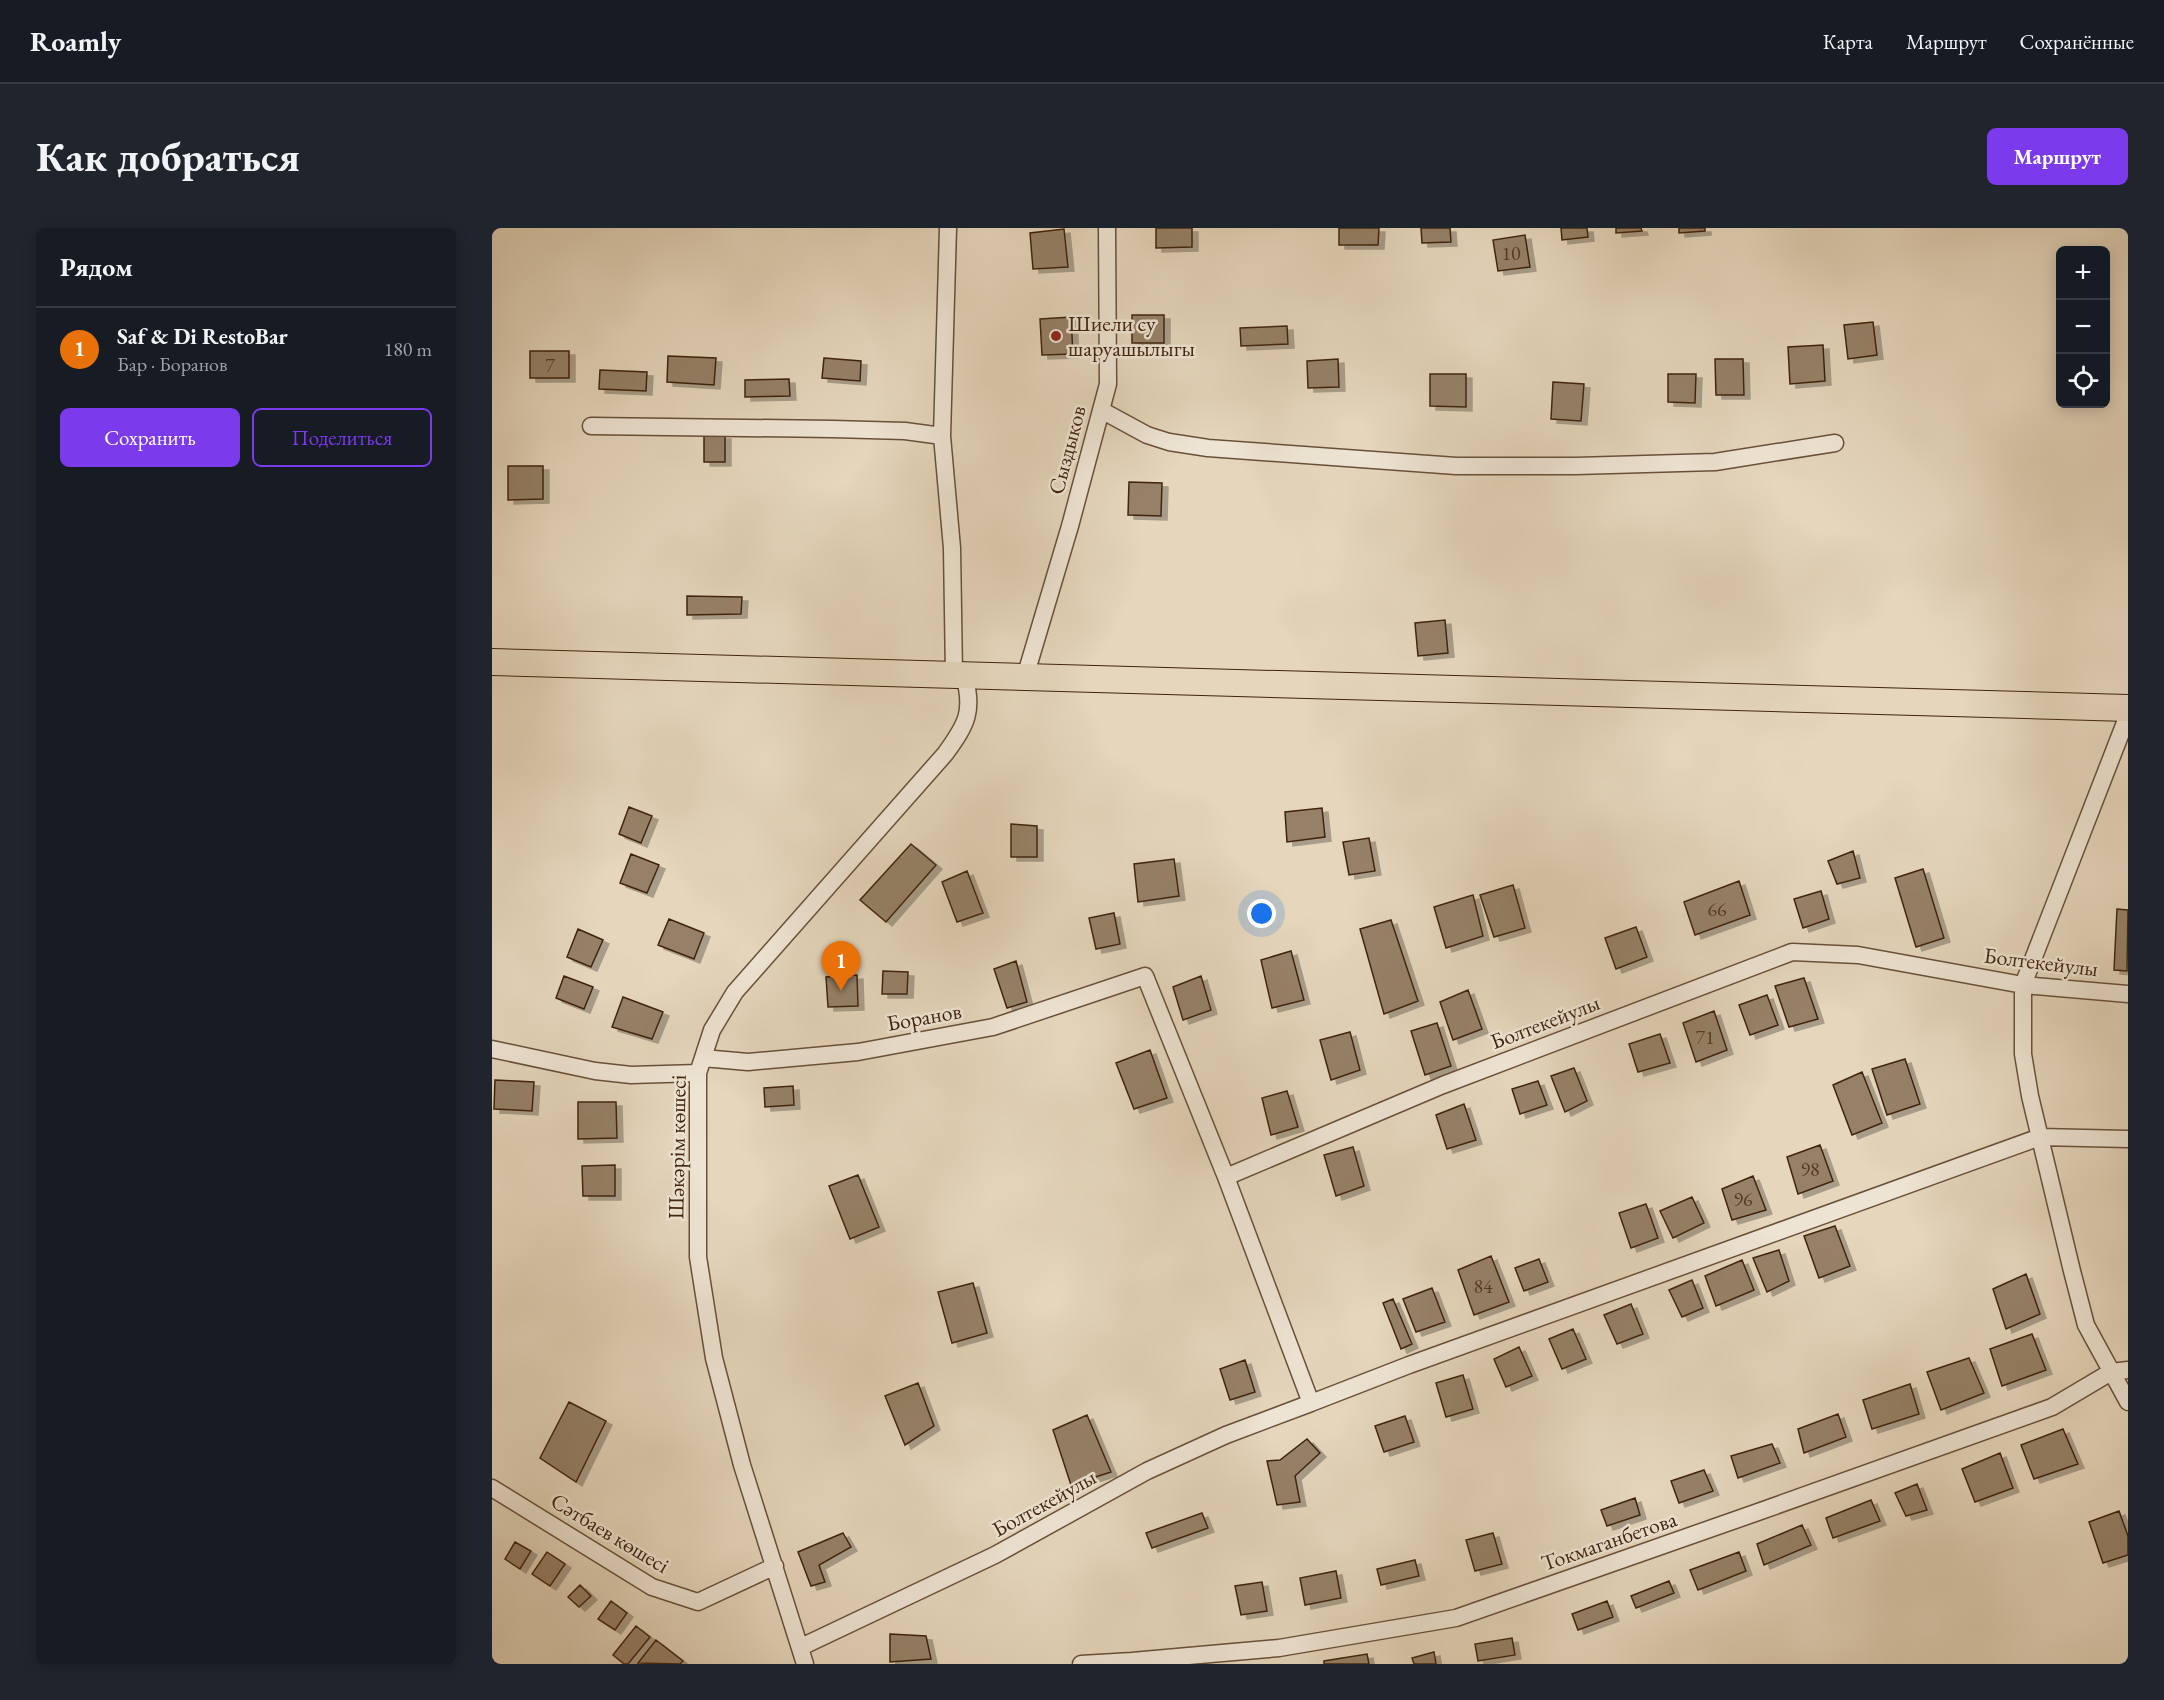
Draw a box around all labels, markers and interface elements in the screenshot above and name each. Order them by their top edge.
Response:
text: Roamly [30,23,121,59]
text: Карта [1823,28,1873,55]
text: Маршрут [1906,28,1987,55]
text: Сохранённые [2020,28,2134,55]
button: Маршрут [1987,128,2128,185]
text: Как добраться [36,129,300,184]
house number: 10 [1501,240,1521,266]
map controls [2056,246,2110,408]
button: + [2056,246,2110,300]
text: Рядом [60,250,133,284]
button: − [2056,300,2110,354]
place label: Шиели су шаруашылыгы [1068,309,1195,363]
text: Saf & Di RestoBar [117,322,288,351]
marker: Шиели су шаруашылыгы [1049,329,1063,343]
text: 1 [74,336,85,362]
text: 180 m [384,336,432,362]
text: Бар · Боранов [117,351,228,377]
house number: 7 [545,352,555,378]
button: locate [2056,354,2110,408]
street label: Сыздыков [1041,402,1093,498]
button: Сохранить [60,408,240,467]
button: Поделиться [252,408,432,467]
house number: 66 [1707,896,1727,922]
your location [1247,899,1276,928]
street label: Болтекейулы [1982,941,2100,983]
pin: 1 [822,942,860,991]
street label: Болтекейулы [1486,988,1604,1056]
street label: Боранов [884,996,964,1038]
house number: 71 [1695,1024,1715,1050]
street label: Шәкәрім көшесі [661,1074,693,1220]
house number: 98 [1800,1156,1820,1182]
house number: 96 [1733,1186,1753,1212]
house number: 84 [1473,1273,1493,1299]
street label: Болтекейулы [987,1462,1101,1544]
street label: Сәтбаев көшесі [545,1486,675,1580]
street label: Токмаганбетова [1537,1504,1681,1578]

